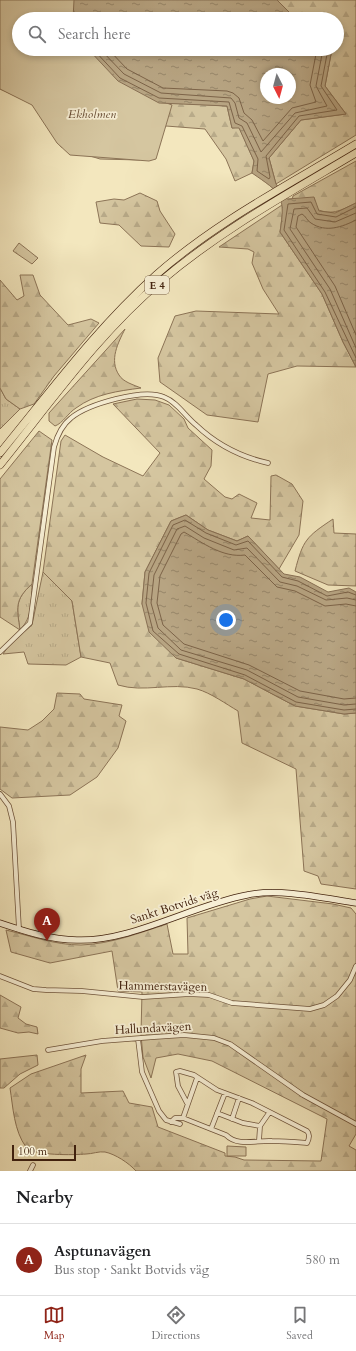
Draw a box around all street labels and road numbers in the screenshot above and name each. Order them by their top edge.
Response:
road number: E 4 [145,276,169,294]
street label: Sankt Botvids väg [128,884,220,928]
street label: Hammerstavägen [119,977,208,995]
street label: Hallundavägen [114,1018,192,1038]

